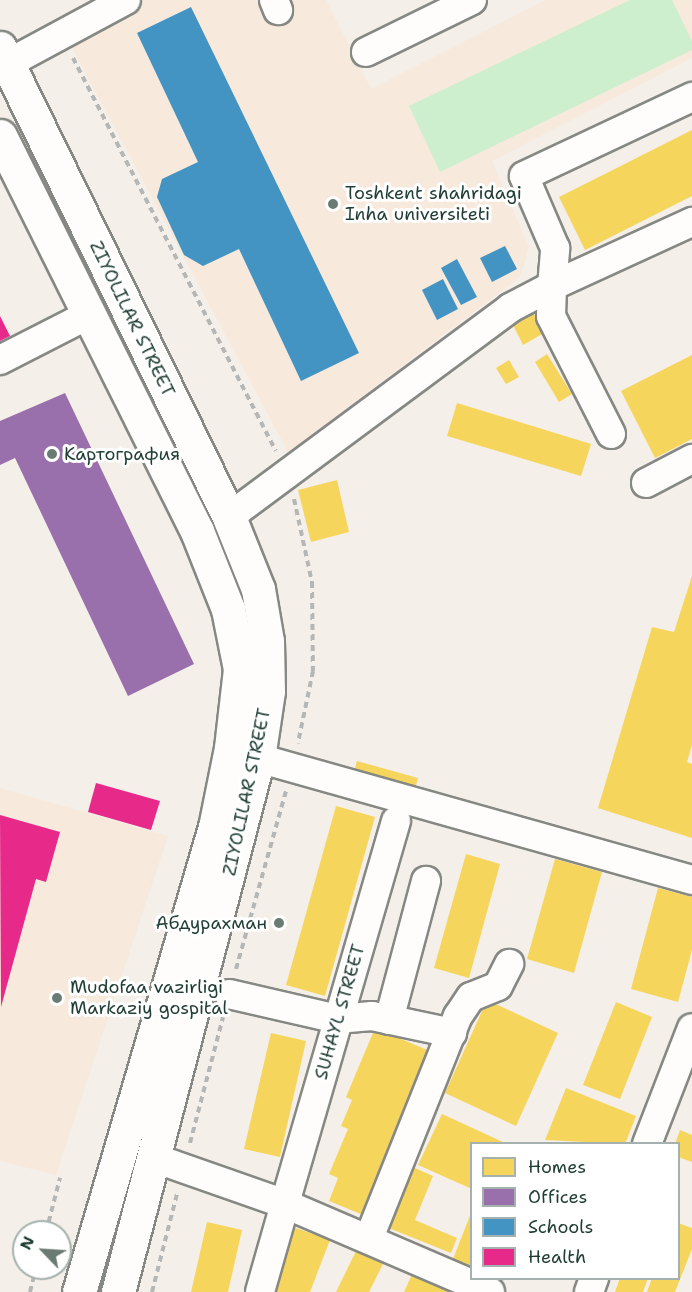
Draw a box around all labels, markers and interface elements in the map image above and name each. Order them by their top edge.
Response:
place label: Toshkent shahridagi Inha universiteti [345,183,522,226]
marker: Toshkent shahridagi Inha universiteti [326,197,340,211]
street label: ZIYOLILAR STREET [85,238,179,400]
place label: Картография [64,443,180,465]
marker: Картография [45,447,59,461]
street label: ZIYOLILAR STREET [219,706,275,878]
place label: Абдурахман [155,912,267,934]
marker: Абдурахман [272,916,286,930]
street label: SUHAYL STREET [310,942,370,1082]
place label: Mudofaa vazirligi Markaziy gospital [70,977,228,1020]
marker: Mudofaa vazirligi Markaziy gospital [48,989,66,1007]
legend [470,1142,680,1280]
text: Homes [528,1155,586,1179]
text: Offices [528,1185,587,1209]
text: Schools [528,1215,594,1239]
north arrow [12,1220,72,1280]
text: N [15,1233,39,1253]
text: Health [528,1245,586,1269]

